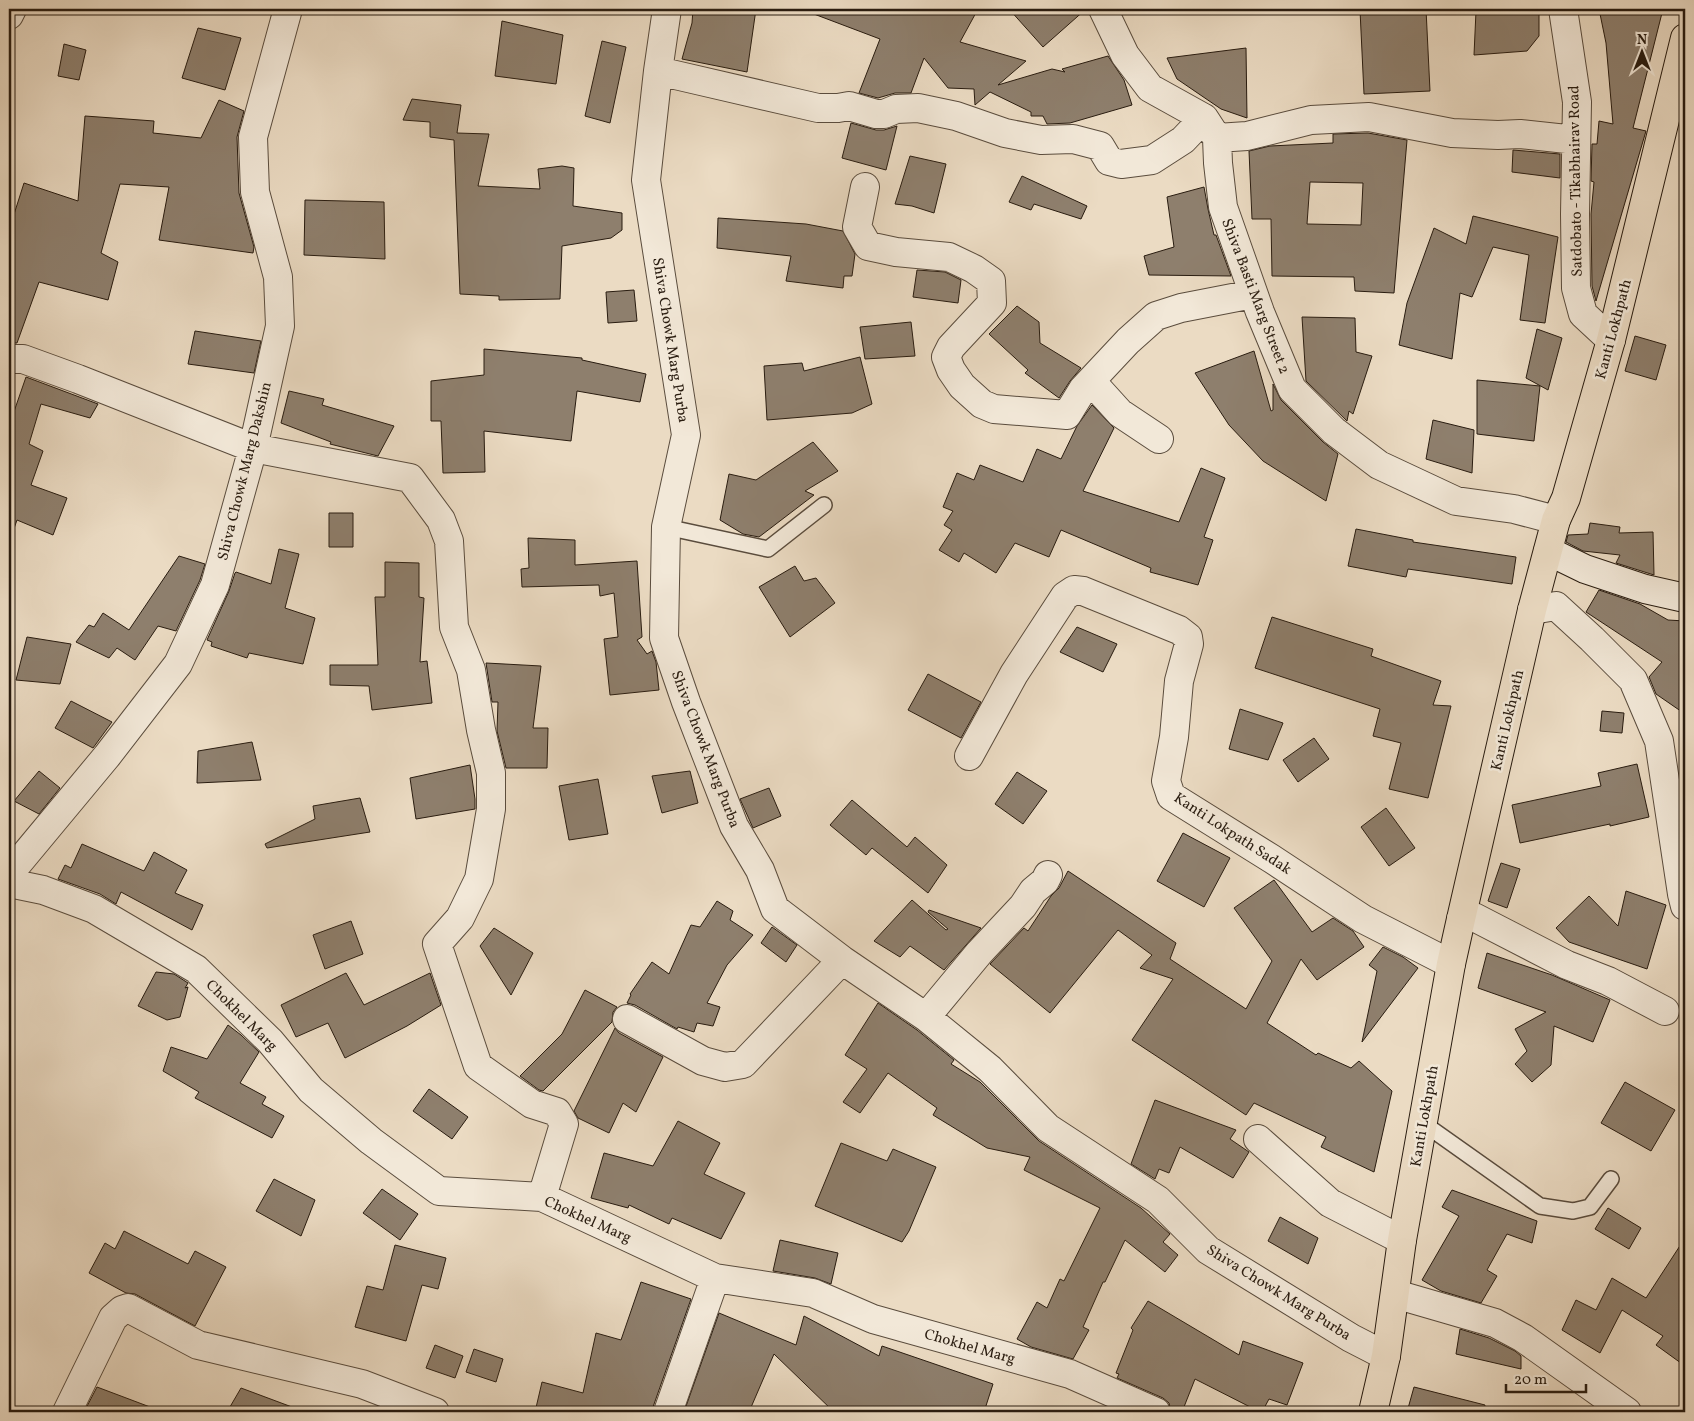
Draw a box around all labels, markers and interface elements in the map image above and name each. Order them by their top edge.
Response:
north arrow [1616,28,1666,78]
text: N [1637,31,1647,50]
street label: Satdobato - Tikabhairav Road [1564,85,1589,277]
street label: Shiva Basti Marg Street 2 [1215,216,1294,377]
street label: Shiva Chowk Marg Purba [646,256,693,424]
street label: Kanti Lokhpath [1591,277,1638,382]
street label: Shiva Chowk Marg Dakshin [213,380,278,563]
street label: Shiva Chowk Marg Purba [665,668,744,831]
street label: Kanti Lokhpath [1487,668,1530,773]
street label: Kanti Lokpath Sadak [1169,788,1295,880]
street label: Chokhel Marg [200,976,282,1057]
street label: Kanti Lokhpath [1406,1064,1445,1169]
street label: Chokhel Marg [540,1192,635,1249]
street label: Shiva Chowk Marg Purba [1202,1240,1355,1346]
street label: Chokhel Marg [922,1324,1018,1371]
scale bar [1506,1361,1586,1393]
text: 20 m [1514,1370,1547,1391]

